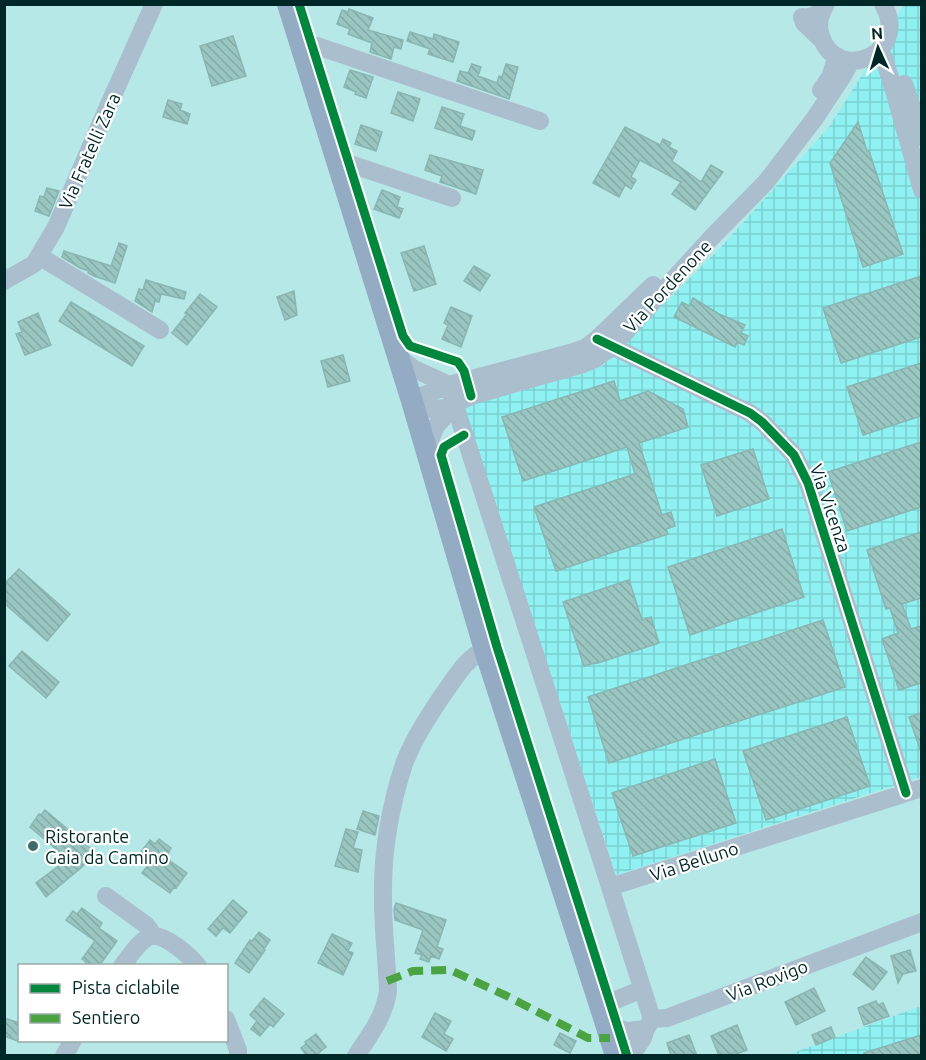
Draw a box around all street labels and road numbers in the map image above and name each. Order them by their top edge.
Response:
street label: Via Fratelli Zara [54,90,124,212]
street label: Via Pordenone [619,236,715,336]
street label: Via Vicenza [807,461,855,555]
street label: Via Belluno [647,837,741,885]
street label: Via Rovigo [724,955,810,1005]

